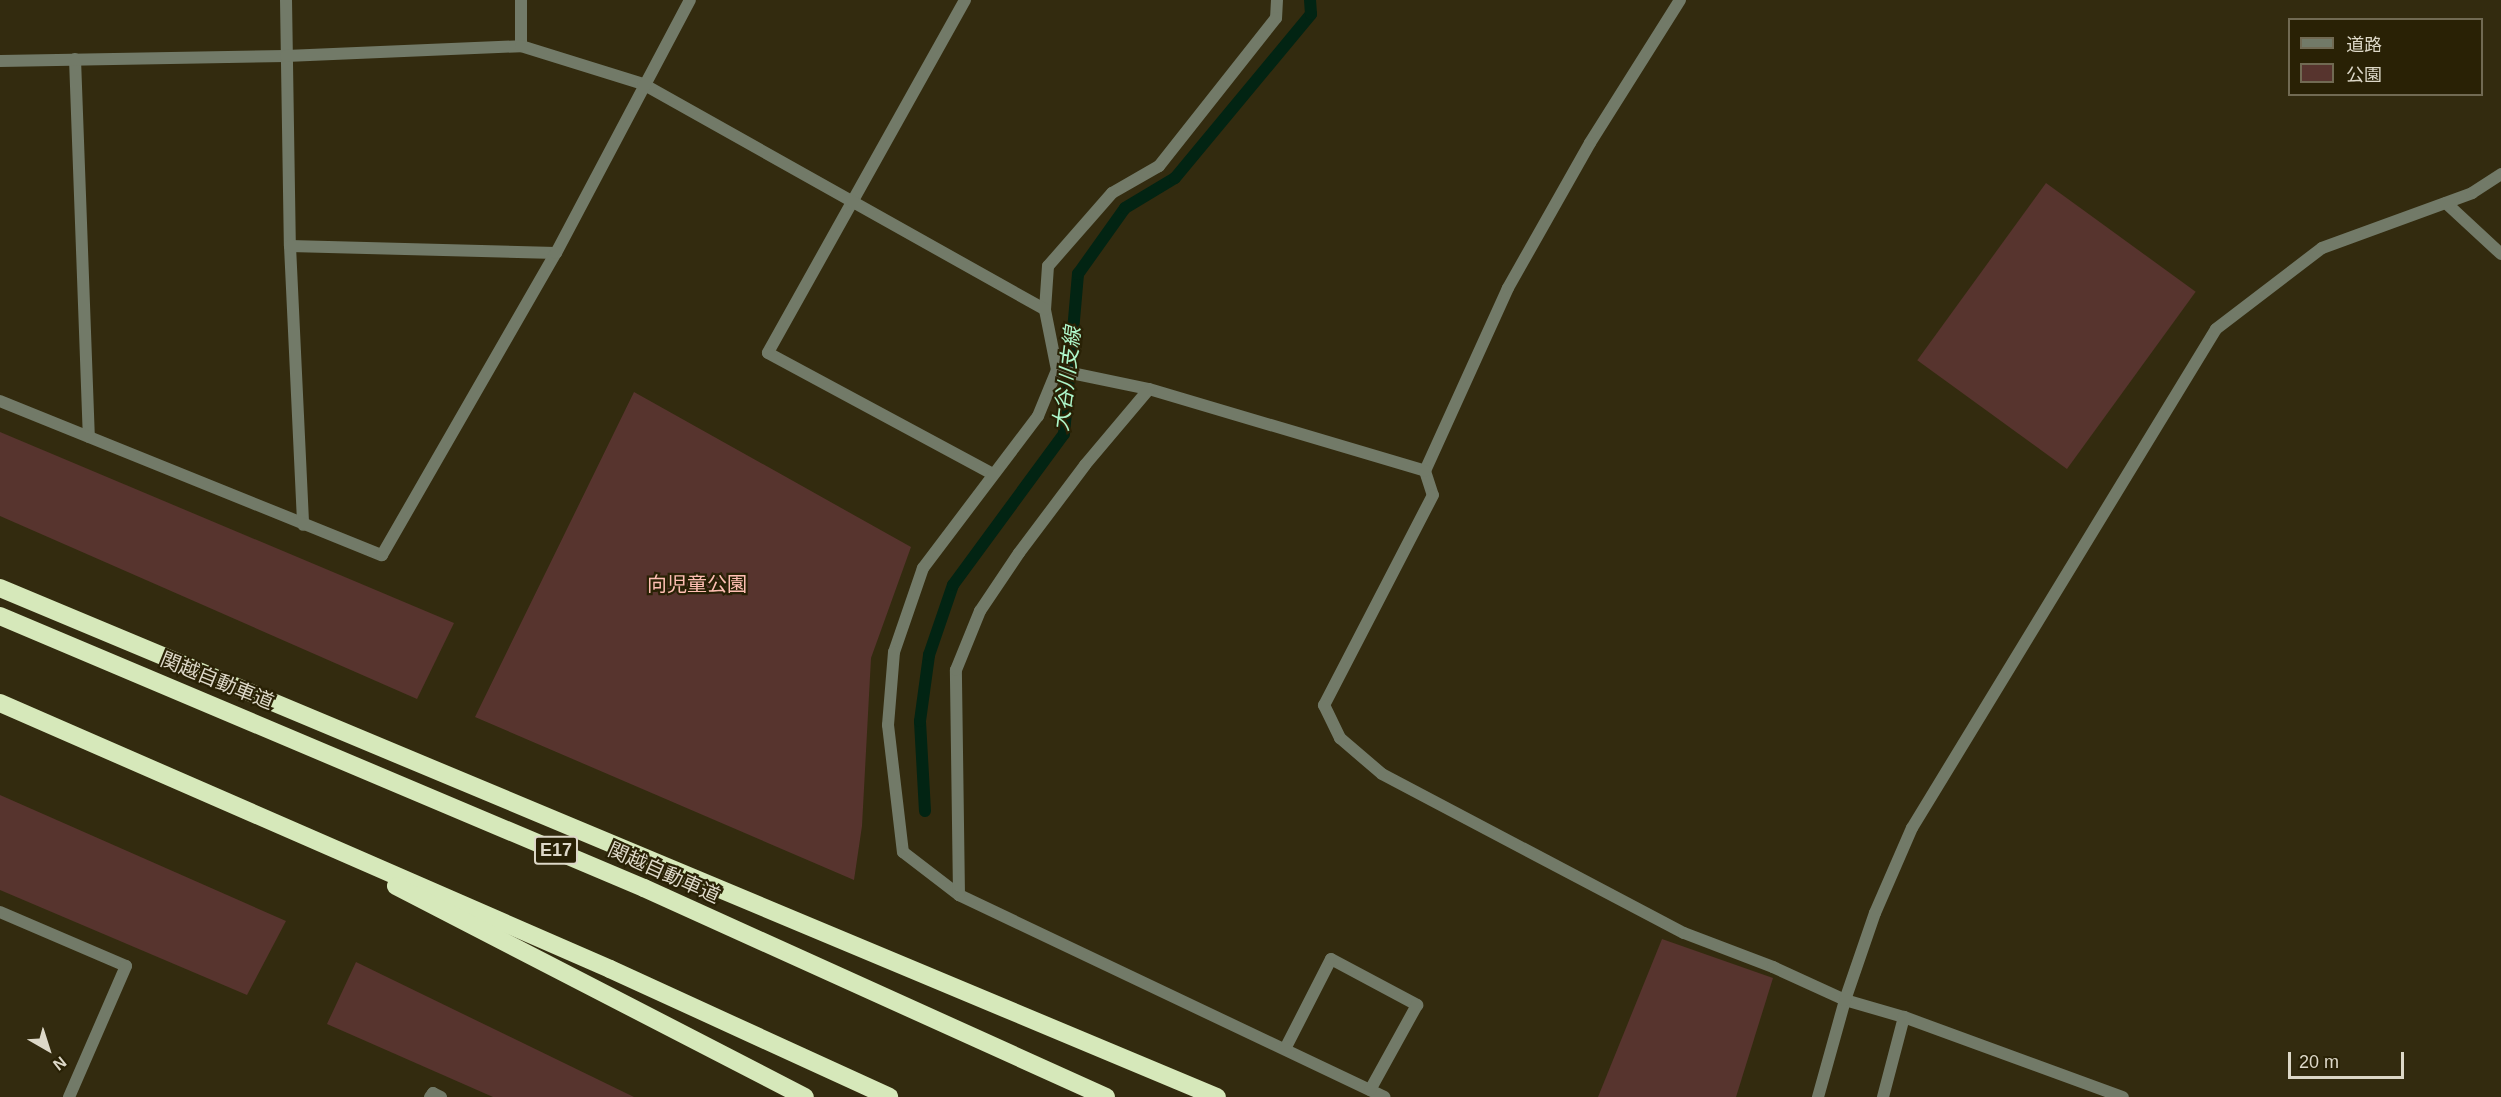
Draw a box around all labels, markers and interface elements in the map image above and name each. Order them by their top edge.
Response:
legend [2288,18,2483,96]
text: 道路 [2346,35,2382,55]
text: 公園 [2346,65,2382,85]
water label: 大谷川支線 [1048,325,1086,433]
park label: 向児童公園 [647,572,747,596]
street label: 関越自動車道 [157,647,277,715]
road number: E17 [534,835,578,865]
street label: 関越自動車道 [604,838,724,908]
north arrow [18,1019,78,1079]
scale bar [2291,1040,2406,1078]
text: 20 m [2299,1052,2339,1072]
text: N [50,1053,69,1074]

